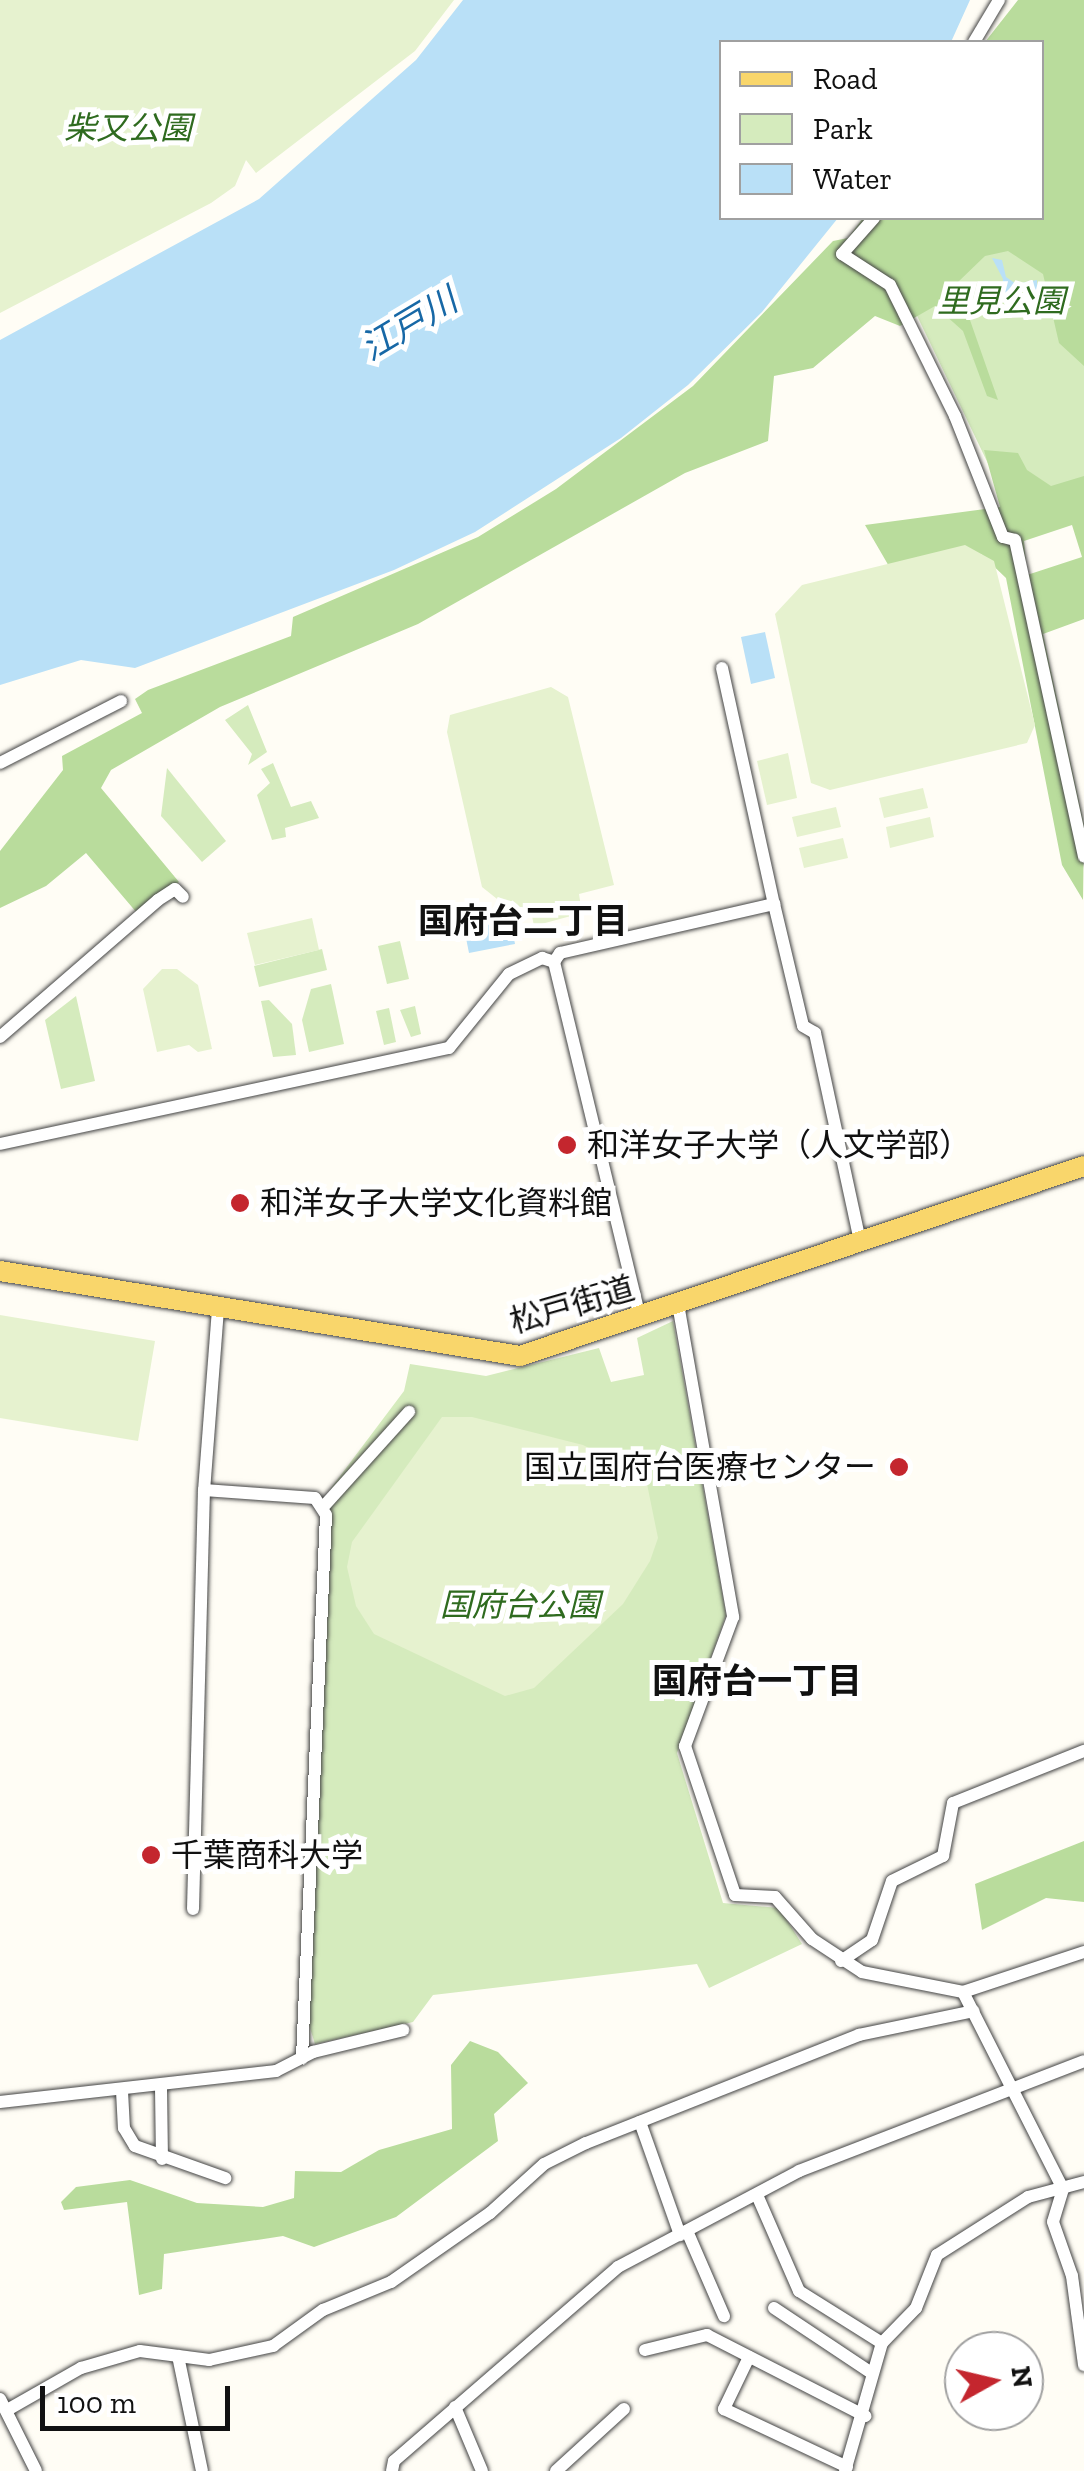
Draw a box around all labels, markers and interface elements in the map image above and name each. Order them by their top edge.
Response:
legend [719,40,1044,220]
text: Road [813,61,878,97]
park label: 柴又公園 [64,109,192,147]
text: Park [813,111,873,147]
text: Water [813,161,892,197]
water label: 江戸川 [353,279,465,369]
park label: 里見公園 [937,282,1065,320]
district label: 国府台二丁目 [418,900,628,942]
place label: 和洋女子大学（人文学部） [587,1126,971,1164]
marker: 和洋女子大学（人文学部） [556,1134,578,1156]
place label: 和洋女子大学文化資料館 [260,1184,612,1222]
marker: 和洋女子大学文化資料館 [229,1192,251,1214]
street label: 松戸街道 [505,1269,639,1341]
place label: 国立国府台医療センター [524,1448,876,1486]
marker: 国立国府台医療センター [886,1454,912,1480]
park label: 国府台公園 [440,1586,600,1624]
district label: 国府台一丁目 [652,1660,862,1702]
place label: 千葉商科大学 [171,1836,363,1874]
marker: 千葉商科大学 [140,1844,162,1866]
north arrow [944,2331,1044,2431]
text: N [1004,2364,1040,2390]
scale bar [45,2366,235,2428]
text: 100 m [57,2385,136,2421]

